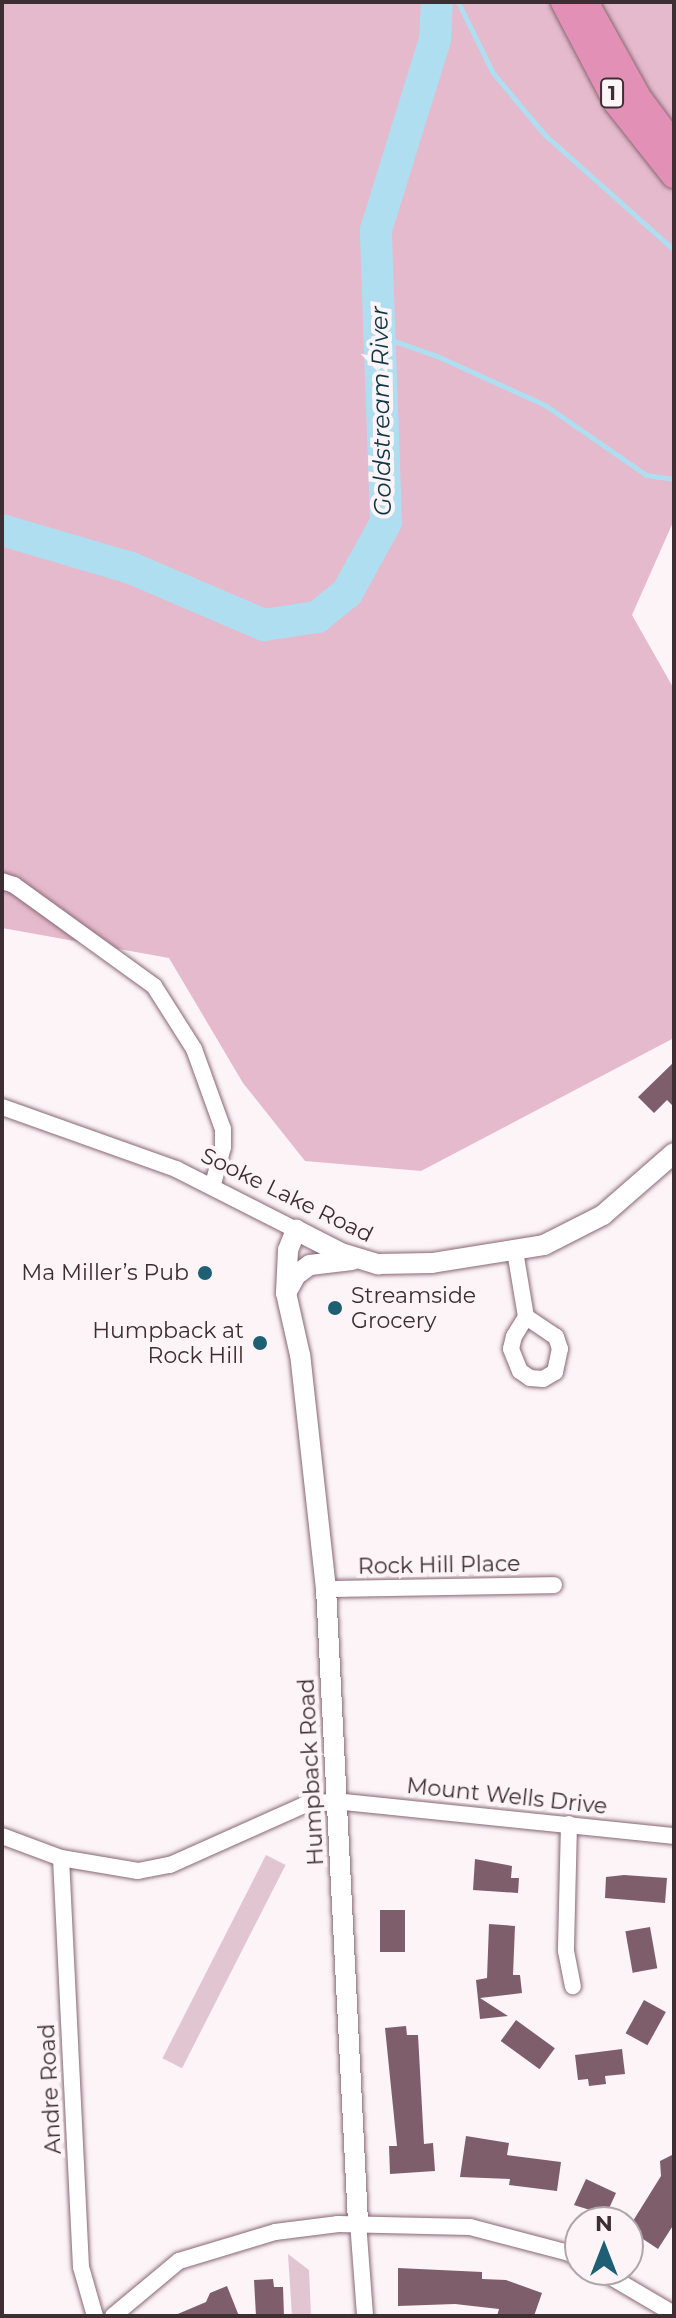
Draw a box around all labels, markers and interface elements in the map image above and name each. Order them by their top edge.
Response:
road number: 1 [600,77,624,109]
water label: Goldstream River [365,306,397,516]
street label: Sooke Lake Road [197,1142,377,1248]
place label: Ma Miller’s Pub [21,1260,189,1286]
marker: Ma Miller’s Pub [196,1264,214,1282]
place label: Streamside Grocery [351,1282,476,1334]
marker: Streamside Grocery [326,1299,344,1317]
place label: Humpback at Rock Hill [92,1317,244,1368]
marker: Humpback at Rock Hill [251,1334,269,1352]
street label: Rock Hill Place [358,1550,520,1580]
street label: Humpback Road [293,1678,329,1866]
street label: Mount Wells Drive [405,1772,609,1820]
street label: Andre Road [33,2023,67,2155]
north arrow [564,2206,644,2286]
text: N [595,2210,613,2237]

